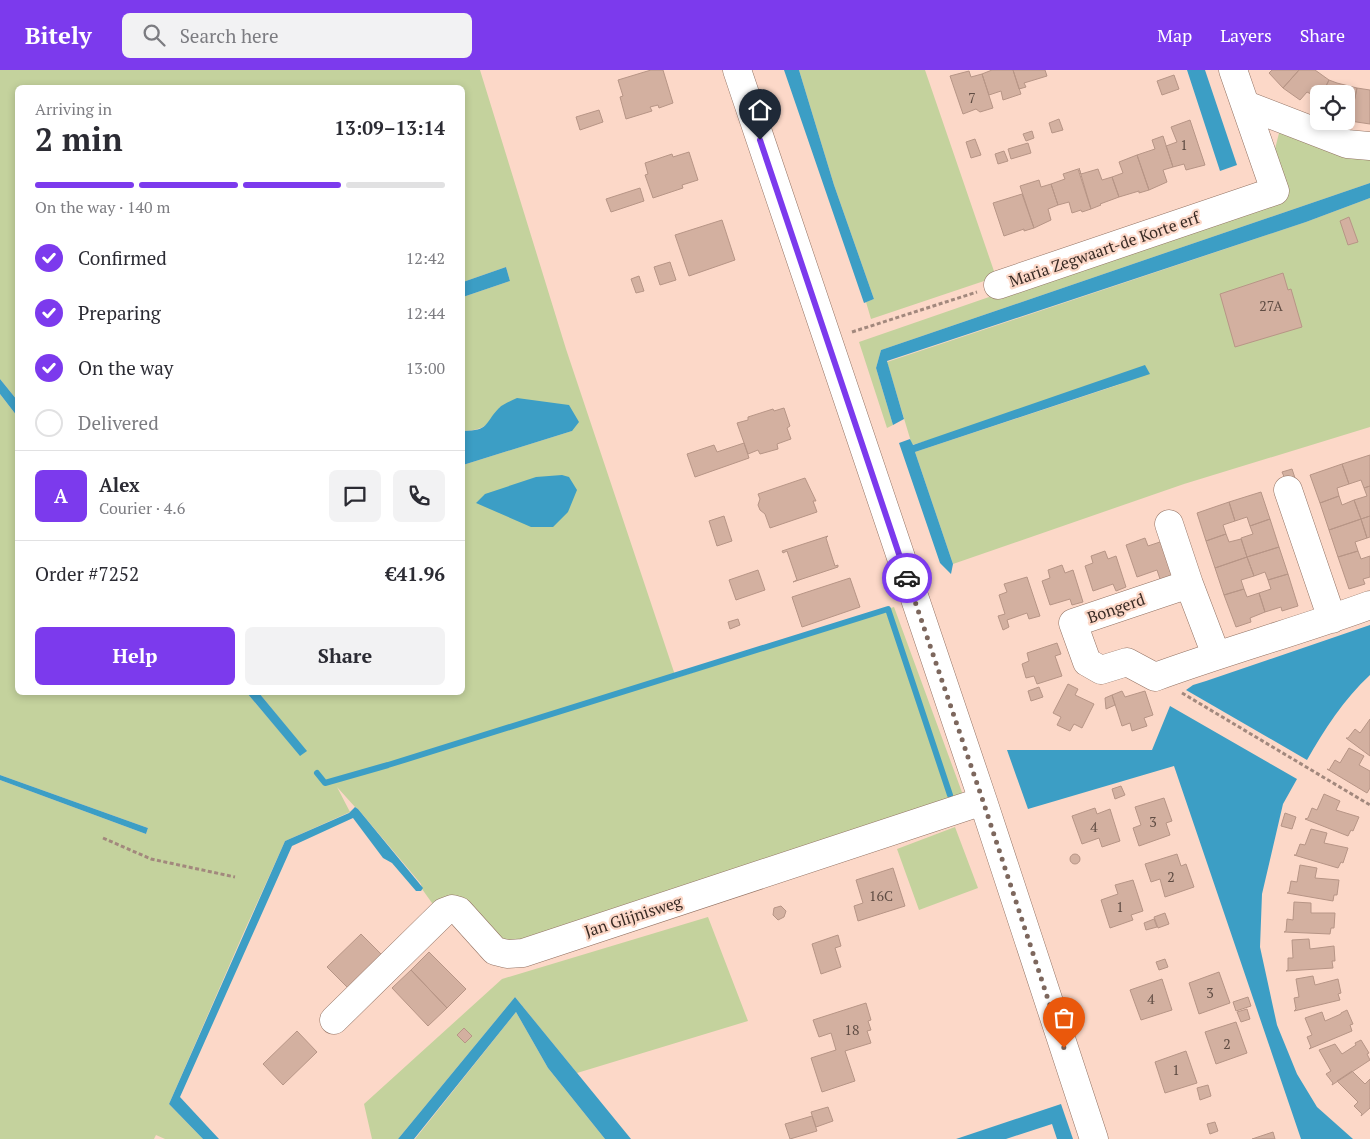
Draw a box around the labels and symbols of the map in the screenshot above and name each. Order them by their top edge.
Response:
house number: 7 [968,88,976,107]
pin [739,89,781,140]
house number: 1 [1180,135,1188,154]
street label: Maria Zegwaart-de Korte erf [1006,206,1203,292]
house number: 27A [1259,296,1283,315]
courier [882,553,932,603]
street label: Bongerd [1084,588,1148,628]
house number: 3 [1149,812,1157,831]
house number: 4 [1090,817,1098,836]
house number: 2 [1167,867,1175,886]
house number: 16C [869,886,893,905]
street label: Jan Glijnisweg [581,890,685,942]
house number: 1 [1116,897,1124,916]
house number: 3 [1206,983,1214,1002]
house number: 4 [1147,989,1155,1008]
pin [1043,997,1085,1048]
house number: 18 [845,1020,859,1039]
house number: 2 [1223,1034,1231,1053]
house number: 1 [1172,1060,1180,1079]

